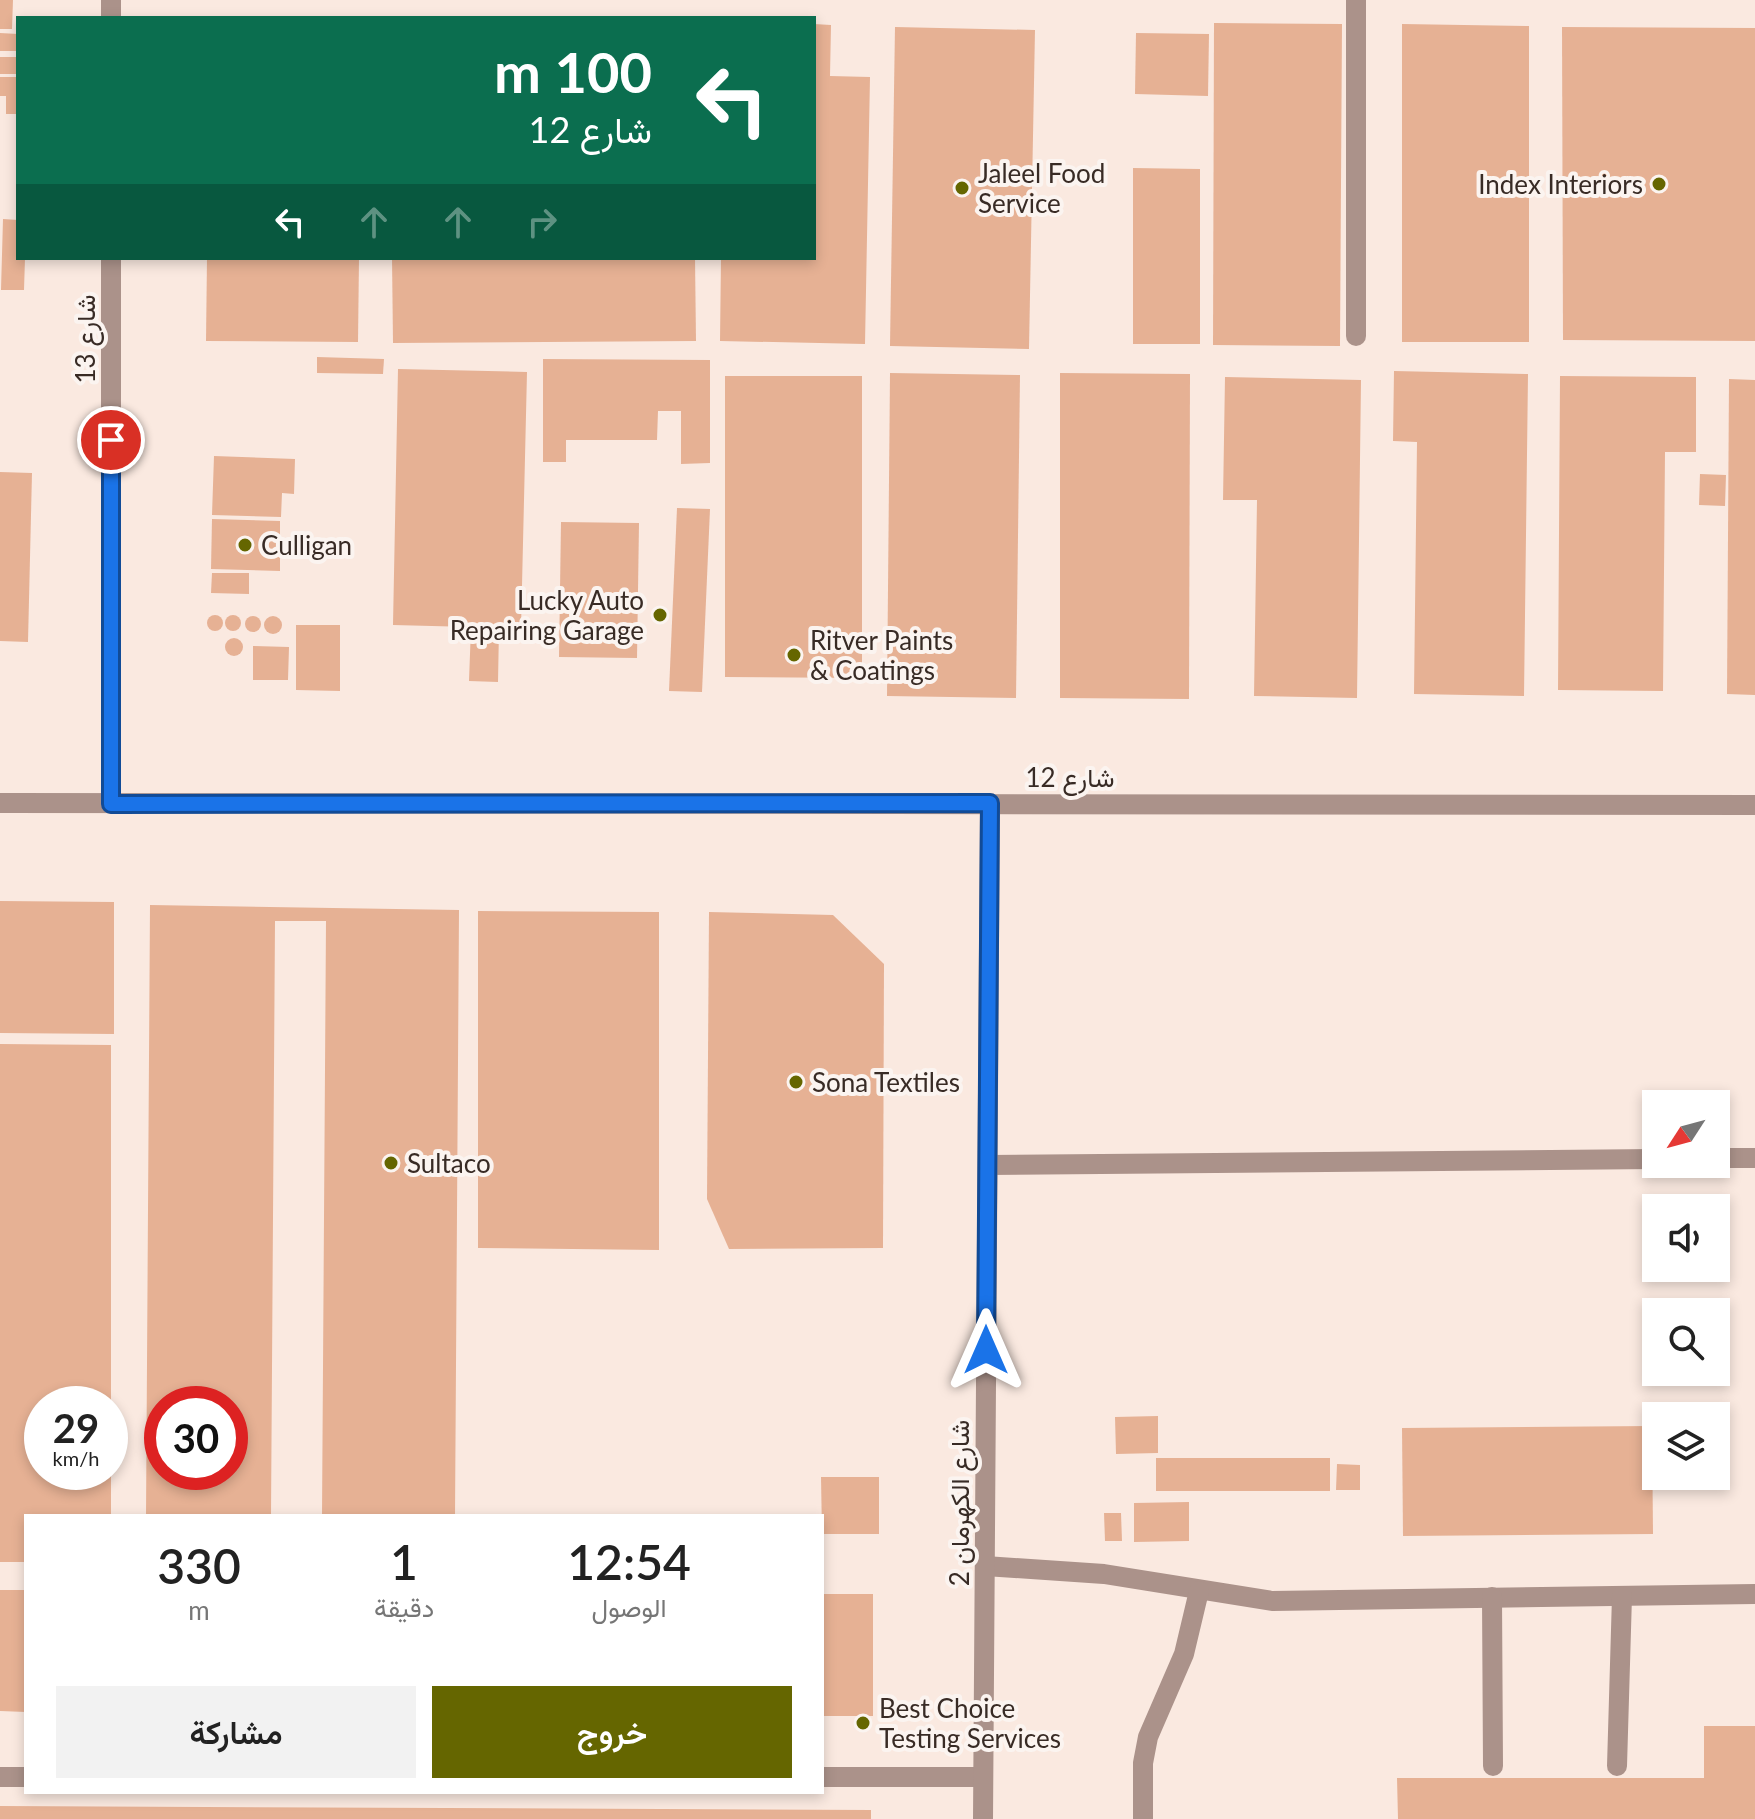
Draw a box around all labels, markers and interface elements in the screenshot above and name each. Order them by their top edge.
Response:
text: 100 m [494,38,652,105]
icon: left [680,48,784,152]
text: شارع 12 [529,107,652,151]
place label: Jaleel Food Service [978,157,1105,219]
place label: Index Interiors [1478,168,1643,200]
marker: Index Interiors [1650,175,1668,193]
marker: Jaleel Food Service [953,179,971,197]
icon: left [268,200,312,244]
icon: ahead [352,200,396,244]
icon: ahead [436,200,480,244]
icon: right [520,200,564,244]
street label: شارع 13 [69,294,104,384]
pin [77,406,145,474]
icon: arrive [89,418,133,462]
place label: Culligan [261,529,352,561]
marker: Culligan [236,536,254,554]
place label: Lucky Auto Repairing Garage [450,584,644,646]
marker: Lucky Auto Repairing Garage [651,606,669,624]
place label: Ritver Paints & Coatings [810,624,953,686]
marker: Ritver Paints & Coatings [785,646,803,664]
street label: شارع 12 [1025,761,1115,796]
place label: Sona Textiles [812,1066,960,1098]
marker: Sona Textiles [787,1073,805,1091]
north arrow [1642,1090,1730,1178]
map controls [1642,1090,1730,1490]
place label: Sultaco [407,1147,491,1179]
marker: Sultaco [382,1154,400,1172]
button: sound [1642,1194,1730,1282]
button: search [1642,1298,1730,1386]
position arrow [944,1308,1028,1392]
speed limit sign: 30 [144,1386,248,1490]
button: layers [1642,1402,1730,1490]
text: 29 [53,1404,99,1452]
street label: شارع الكهرمان 2 [943,1420,978,1586]
text: km/h [53,1446,99,1470]
text: 1 [390,1533,418,1590]
text: 12:54 [567,1533,691,1590]
text: 330 [157,1537,241,1594]
text: دقيقة [374,1591,434,1623]
text: الوصول [592,1591,667,1623]
text: m [188,1594,210,1626]
button: مشاركة [56,1686,416,1778]
button: خروج [432,1686,792,1778]
place label: Best Choice Testing Services [879,1692,1061,1754]
marker: Best Choice Testing Services [854,1714,872,1732]

